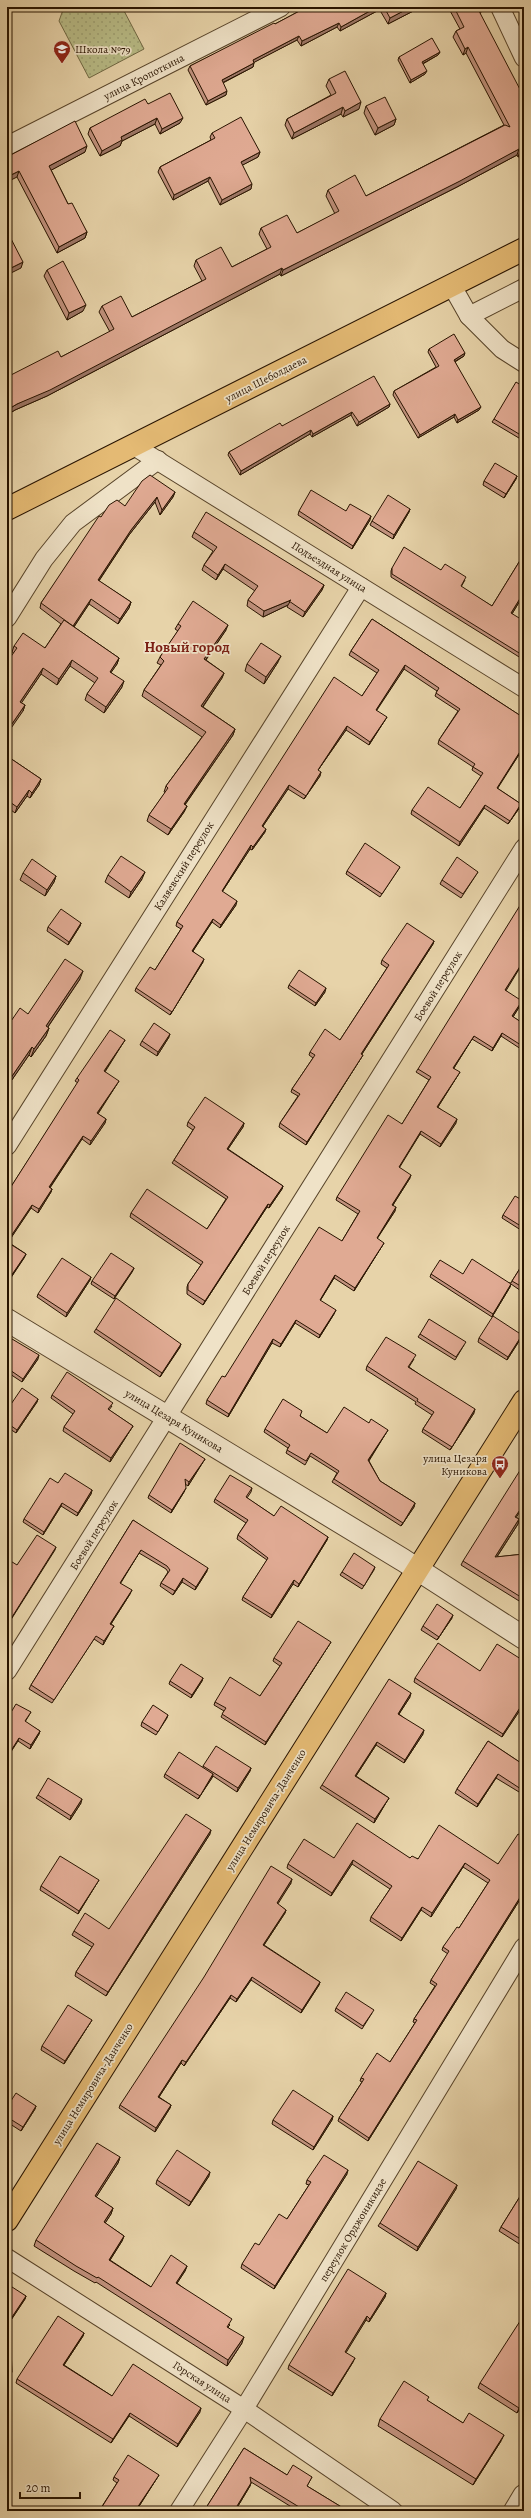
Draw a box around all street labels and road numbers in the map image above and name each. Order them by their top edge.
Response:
street label: улица Кропоткина [100,50,188,104]
street label: улица Шеболдаева [222,352,310,406]
street label: Подъездная улица [288,538,370,597]
street label: Каляевский переулок [151,818,218,913]
street label: Боевой переулок [410,948,466,1024]
street label: Боевой переулок [238,1222,294,1298]
street label: улица Цезаря Куникова [121,1385,227,1457]
street label: Боевой переулок [66,1497,122,1573]
street label: улица Немировича-Данченко [222,1746,310,1875]
street label: улица Немировича-Данченко [49,2020,137,2149]
street label: переулок Орджоникидзе [316,2175,390,2285]
street label: Горская улица [170,2357,235,2407]

